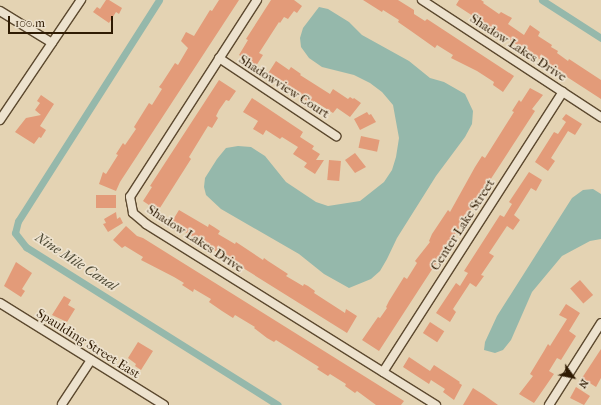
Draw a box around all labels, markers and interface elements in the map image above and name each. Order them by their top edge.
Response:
scale bar [10,8,115,34]
street label: Shadow Lakes Drive [467,11,569,85]
text: 100 m [15,16,45,30]
street label: Shadowview Court [236,52,332,122]
street label: Center Lake Street [428,176,498,274]
street label: Shadow Lakes Drive [144,202,246,276]
water label: Nine Mile Canal [32,229,120,295]
street label: Spaulding Street East [33,306,143,382]
north arrow [553,357,593,397]
text: N [576,377,591,391]

